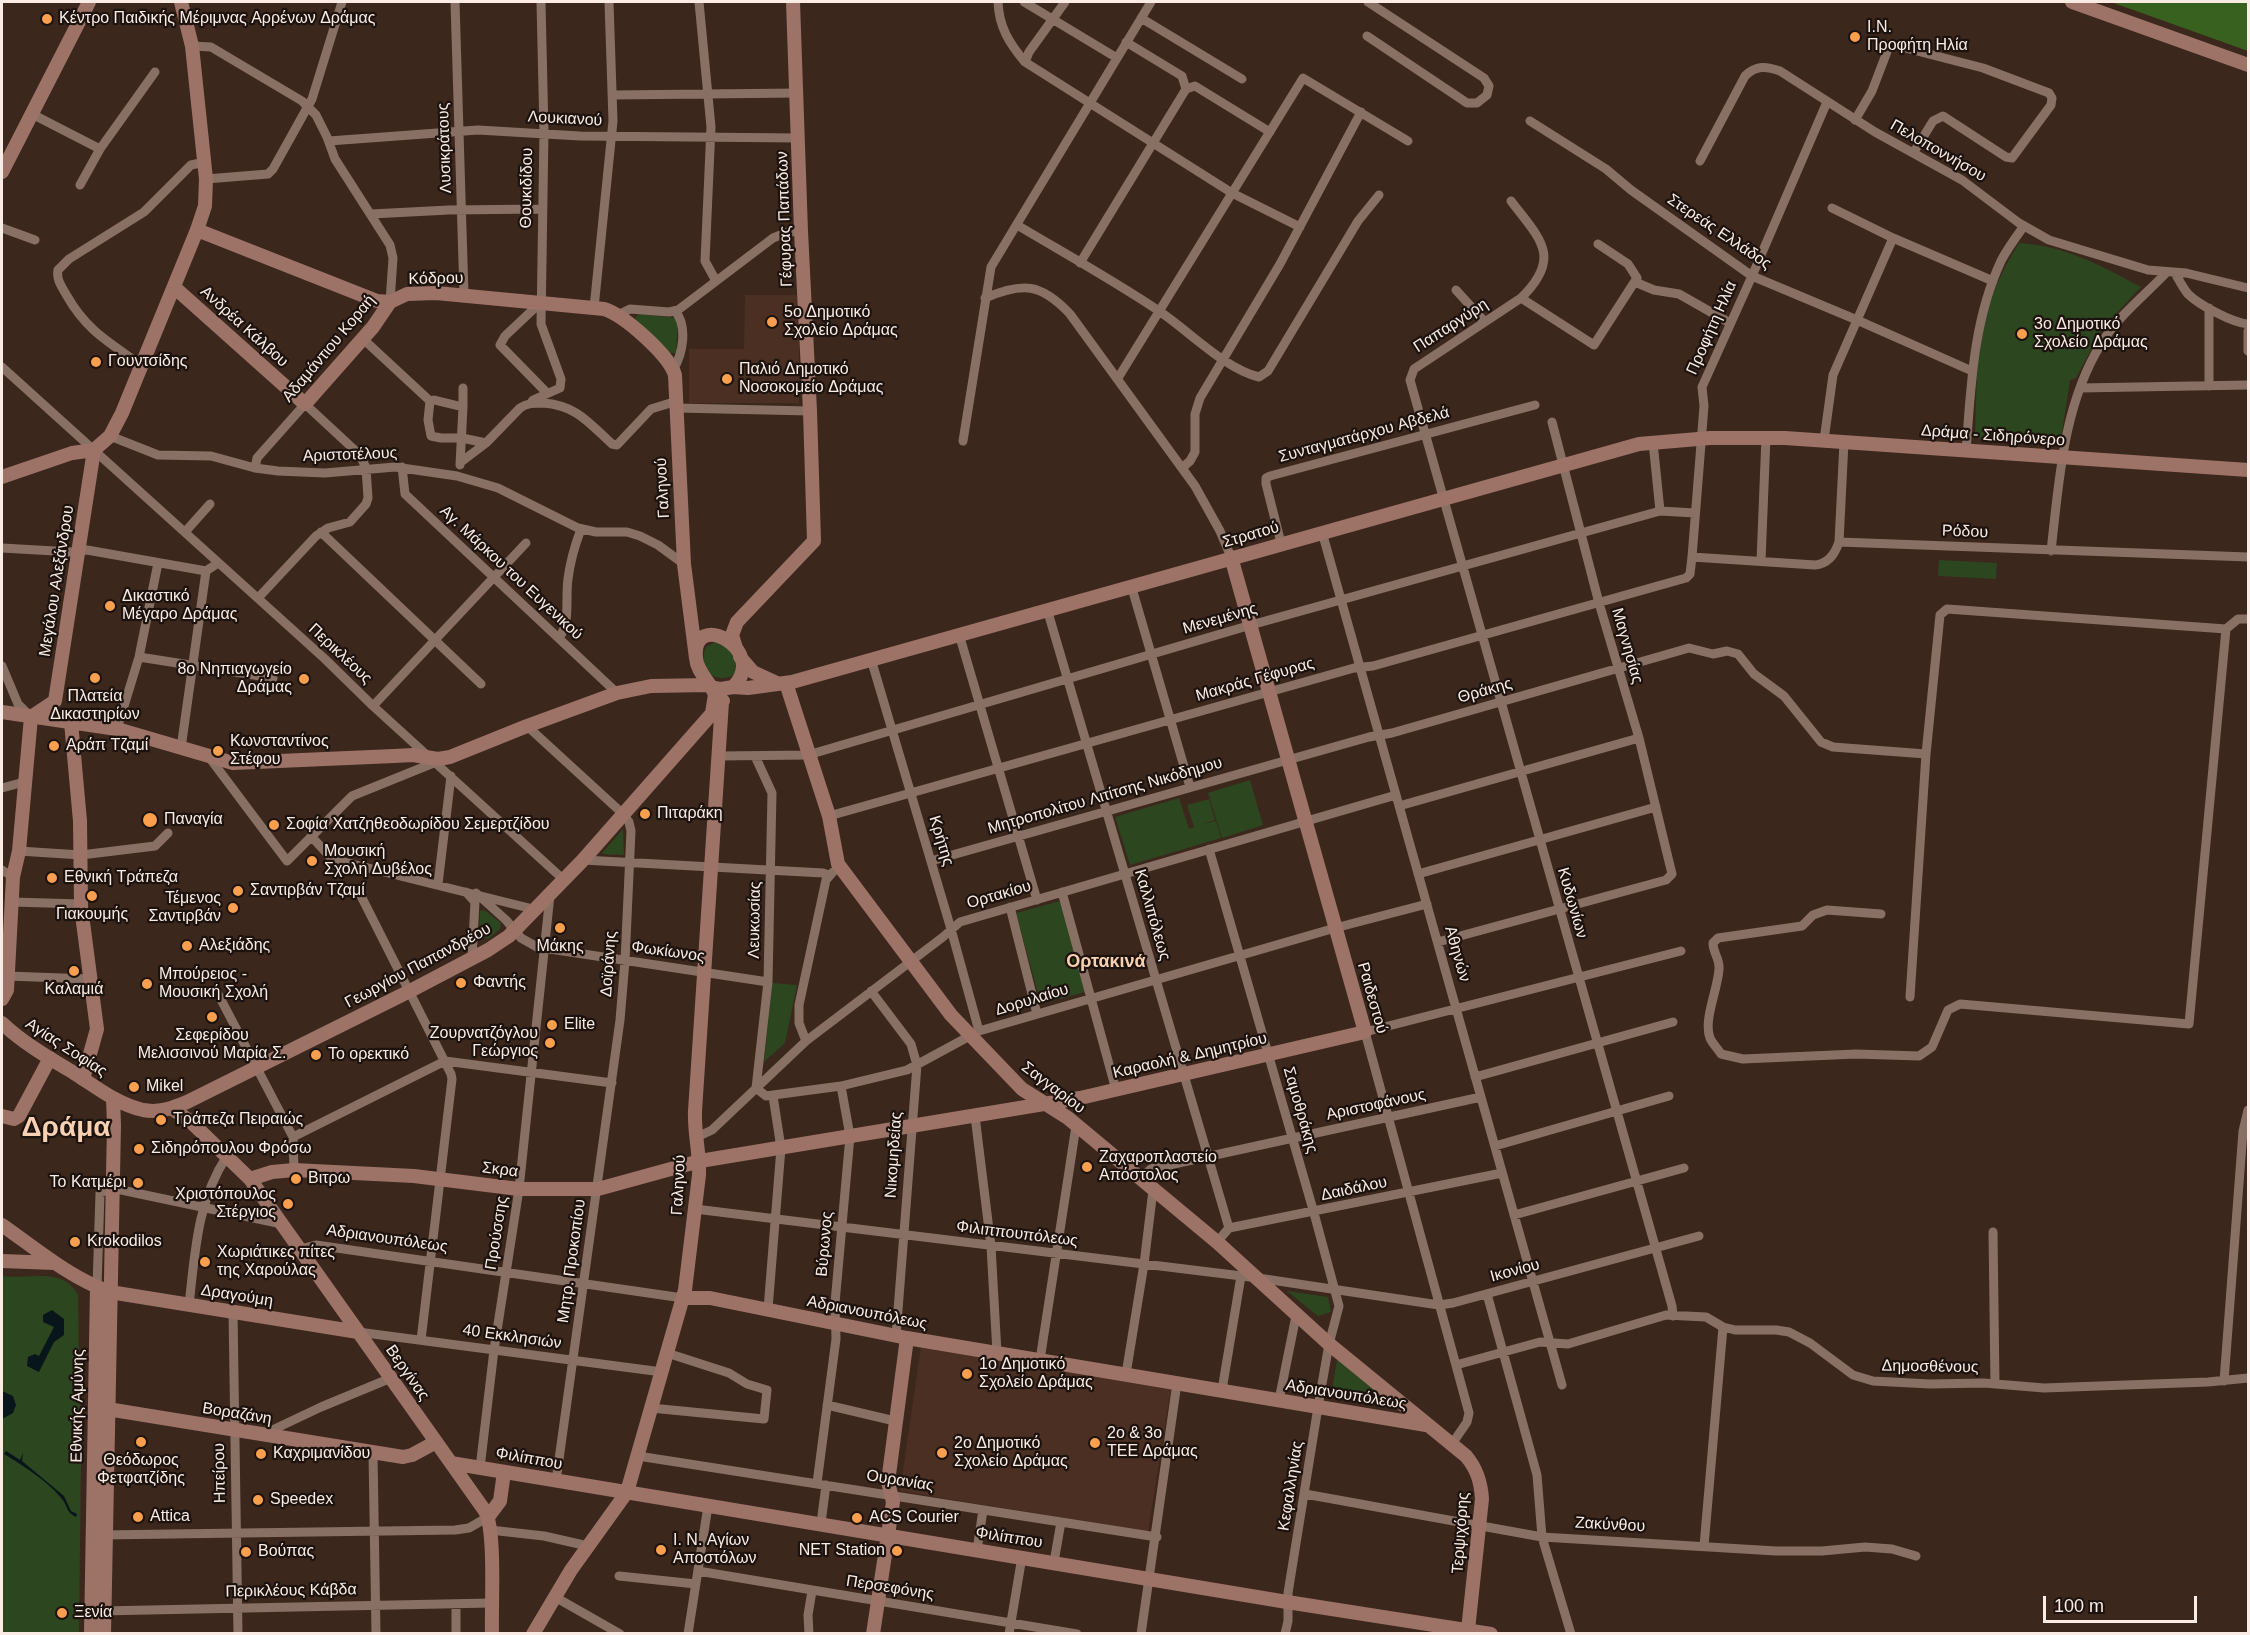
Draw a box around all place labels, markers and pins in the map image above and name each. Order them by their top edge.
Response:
place label: Κέντρο Παιδικής Μέριμνας Αρρένων Δράμας [59,9,375,29]
marker: Κέντρο Παιδικής Μέριμνας Αρρένων Δράμας [40,12,54,26]
place label: Ι.Ν. Προφήτη Ηλία [1867,18,1968,56]
marker: Ι.Ν. Προφήτη Ηλία [1848,30,1862,44]
place label: 5ο Δημοτικό Σχολείο Δράμας [784,303,898,341]
marker: 5ο Δημοτικό Σχολείο Δράμας [765,315,779,329]
place label: 3ο Δημοτικό Σχολείο Δράμας [2034,315,2148,353]
marker: 3ο Δημοτικό Σχολείο Δράμας [2015,327,2029,341]
place label: Γουντσίδης [108,352,188,372]
marker: Γουντσίδης [89,355,103,369]
place label: Παλιό Δημοτικό Νοσοκομείο Δράμας [739,360,883,398]
marker: Παλιό Δημοτικό Νοσοκομείο Δράμας [720,372,734,386]
place label: Δικαστικό Μέγαρο Δράμας [122,587,237,625]
marker: Δικαστικό Μέγαρο Δράμας [103,599,117,613]
place label: 8ο Νηπιαγωγείο Δράμας [177,660,292,698]
marker: Πλατεία Δικαστηρίων [88,671,102,685]
marker: 8ο Νηπιαγωγείο Δράμας [297,672,311,686]
place label: Πλατεία Δικαστηρίων [50,687,140,725]
place label: Κωνσταντίνος Στέφου [230,732,329,770]
place label: Αράπ Τζαμί [66,736,148,756]
marker: Αράπ Τζαμί [47,739,61,753]
marker: Κωνσταντίνος Στέφου [211,744,225,758]
place label: Πιταράκη [657,804,723,824]
marker: Πιταράκη [638,807,652,821]
place label: Παναγία [164,810,223,830]
marker: Παναγία [141,811,159,829]
place label: Σοφία Χατζηθεοδωρίδου Σεμερτζίδου [286,815,550,835]
marker: Σοφία Χατζηθεοδωρίδου Σεμερτζίδου [267,818,281,832]
place label: Μουσική Σχολή Δυβέλος [324,842,432,880]
marker: Μουσική Σχολή Δυβέλος [305,854,319,868]
place label: Εθνική Τράπεζα [64,868,178,888]
marker: Εθνική Τράπεζα [45,871,59,885]
place label: Σαντιρβάν Τζαμί [250,881,365,901]
marker: Σαντιρβάν Τζαμί [231,884,245,898]
marker: Γιακουμής [85,889,99,903]
place label: Τέμενος Σαντιρβάν [148,889,221,927]
marker: Τέμενος Σαντιρβάν [226,901,240,915]
place label: Γιακουμής [56,905,128,925]
marker: Μάκης [553,921,567,935]
place label: Αλεξιάδης [199,936,270,956]
place label: Μάκης [536,937,584,957]
marker: Αλεξιάδης [180,939,194,953]
marker: Καλαμιά [67,964,81,978]
place label: Μπούρειος - Μουσική Σχολή [159,965,268,1003]
place label: Φαντής [473,973,526,993]
marker: Φαντής [454,976,468,990]
marker: Μπούρειος - Μουσική Σχολή [140,977,154,991]
place label: Καλαμιά [45,980,103,1000]
marker: Σεφερίδου Μελισσινού Μαρία Σ. [205,1010,219,1024]
place label: Elite [564,1015,595,1035]
marker: Elite [545,1018,559,1032]
place label: Ζουρνατζόγλου Γεώργιος [430,1024,538,1062]
place label: Σεφερίδου Μελισσινού Μαρία Σ. [138,1026,286,1064]
marker: Ζουρνατζόγλου Γεώργιος [543,1036,557,1050]
place label: Το ορεκτικό [328,1045,409,1065]
marker: Το ορεκτικό [309,1048,323,1062]
place label: Mikel [146,1077,183,1097]
marker: Mikel [127,1080,141,1094]
place label: Τράπεζα Πειραιώς [173,1110,303,1130]
marker: Τράπεζα Πειραιώς [154,1113,168,1127]
place label: Σιδηρόπουλου Φρόσω [151,1139,311,1159]
marker: Σιδηρόπουλου Φρόσω [132,1142,146,1156]
place label: Ζαχαροπλαστείο Απόστολος [1099,1148,1217,1186]
marker: Ζαχαροπλαστείο Απόστολος [1080,1160,1094,1174]
place label: Βιτρω [308,1169,350,1189]
marker: Βιτρω [289,1172,303,1186]
place label: Το Κατμέρι [50,1173,126,1193]
marker: Το Κατμέρι [131,1176,145,1190]
place label: Χριστόπουλος Στέργιος [175,1185,276,1223]
marker: Χριστόπουλος Στέργιος [281,1197,295,1211]
place label: Krokodilos [87,1232,162,1252]
marker: Krokodilos [68,1235,82,1249]
place label: Χωριάτικες πίτες της Χαρούλας [217,1243,335,1281]
marker: Χωριάτικες πίτες της Χαρούλας [198,1255,212,1269]
place label: 1ο Δημοτικό Σχολείο Δράμας [979,1355,1093,1393]
marker: 1ο Δημοτικό Σχολείο Δράμας [960,1367,974,1381]
place label: 2ο & 3ο ΤΕΕ Δράμας [1107,1424,1198,1462]
place label: 2ο Δημοτικό Σχολείο Δράμας [954,1434,1068,1472]
marker: Θεόδωρος Φετφατζίδης [134,1435,148,1449]
marker: 2ο & 3ο ΤΕΕ Δράμας [1088,1436,1102,1450]
place label: Καχριμανίδου [273,1444,370,1464]
marker: 2ο Δημοτικό Σχολείο Δράμας [935,1446,949,1460]
marker: Καχριμανίδου [254,1447,268,1461]
place label: Θεόδωρος Φετφατζίδης [97,1451,185,1489]
place label: Speedex [270,1490,333,1510]
marker: Speedex [251,1493,265,1507]
place label: Attica [150,1507,190,1527]
place label: ACS Courier [869,1508,959,1528]
marker: Attica [131,1510,145,1524]
marker: ACS Courier [850,1511,864,1525]
place label: Ι. Ν. Αγίων Αποστόλων [673,1531,756,1569]
place label: NET Station [799,1541,885,1561]
place label: Βούπας [258,1542,314,1562]
marker: Ι. Ν. Αγίων Αποστόλων [654,1543,668,1557]
marker: NET Station [890,1544,904,1558]
marker: Βούπας [239,1545,253,1559]
place label: Ξενία [74,1603,112,1623]
marker: Ξενία [55,1606,69,1620]

